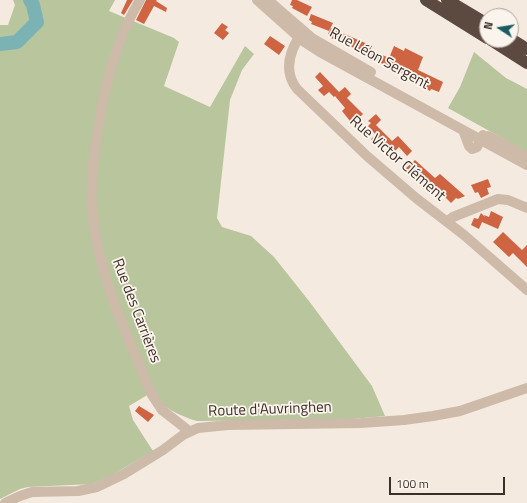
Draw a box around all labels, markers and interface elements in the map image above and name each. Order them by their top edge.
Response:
north arrow [479,8,519,48]
text: N [480,20,497,31]
street label: Rue Léon Sergent [326,24,432,94]
street label: Rue Victor Clément [345,113,449,205]
street label: Rue des Carrières [108,256,164,366]
street label: Route d'Auvringhen [208,399,332,421]
scale bar [391,469,507,495]
text: 100 m [396,474,429,493]

